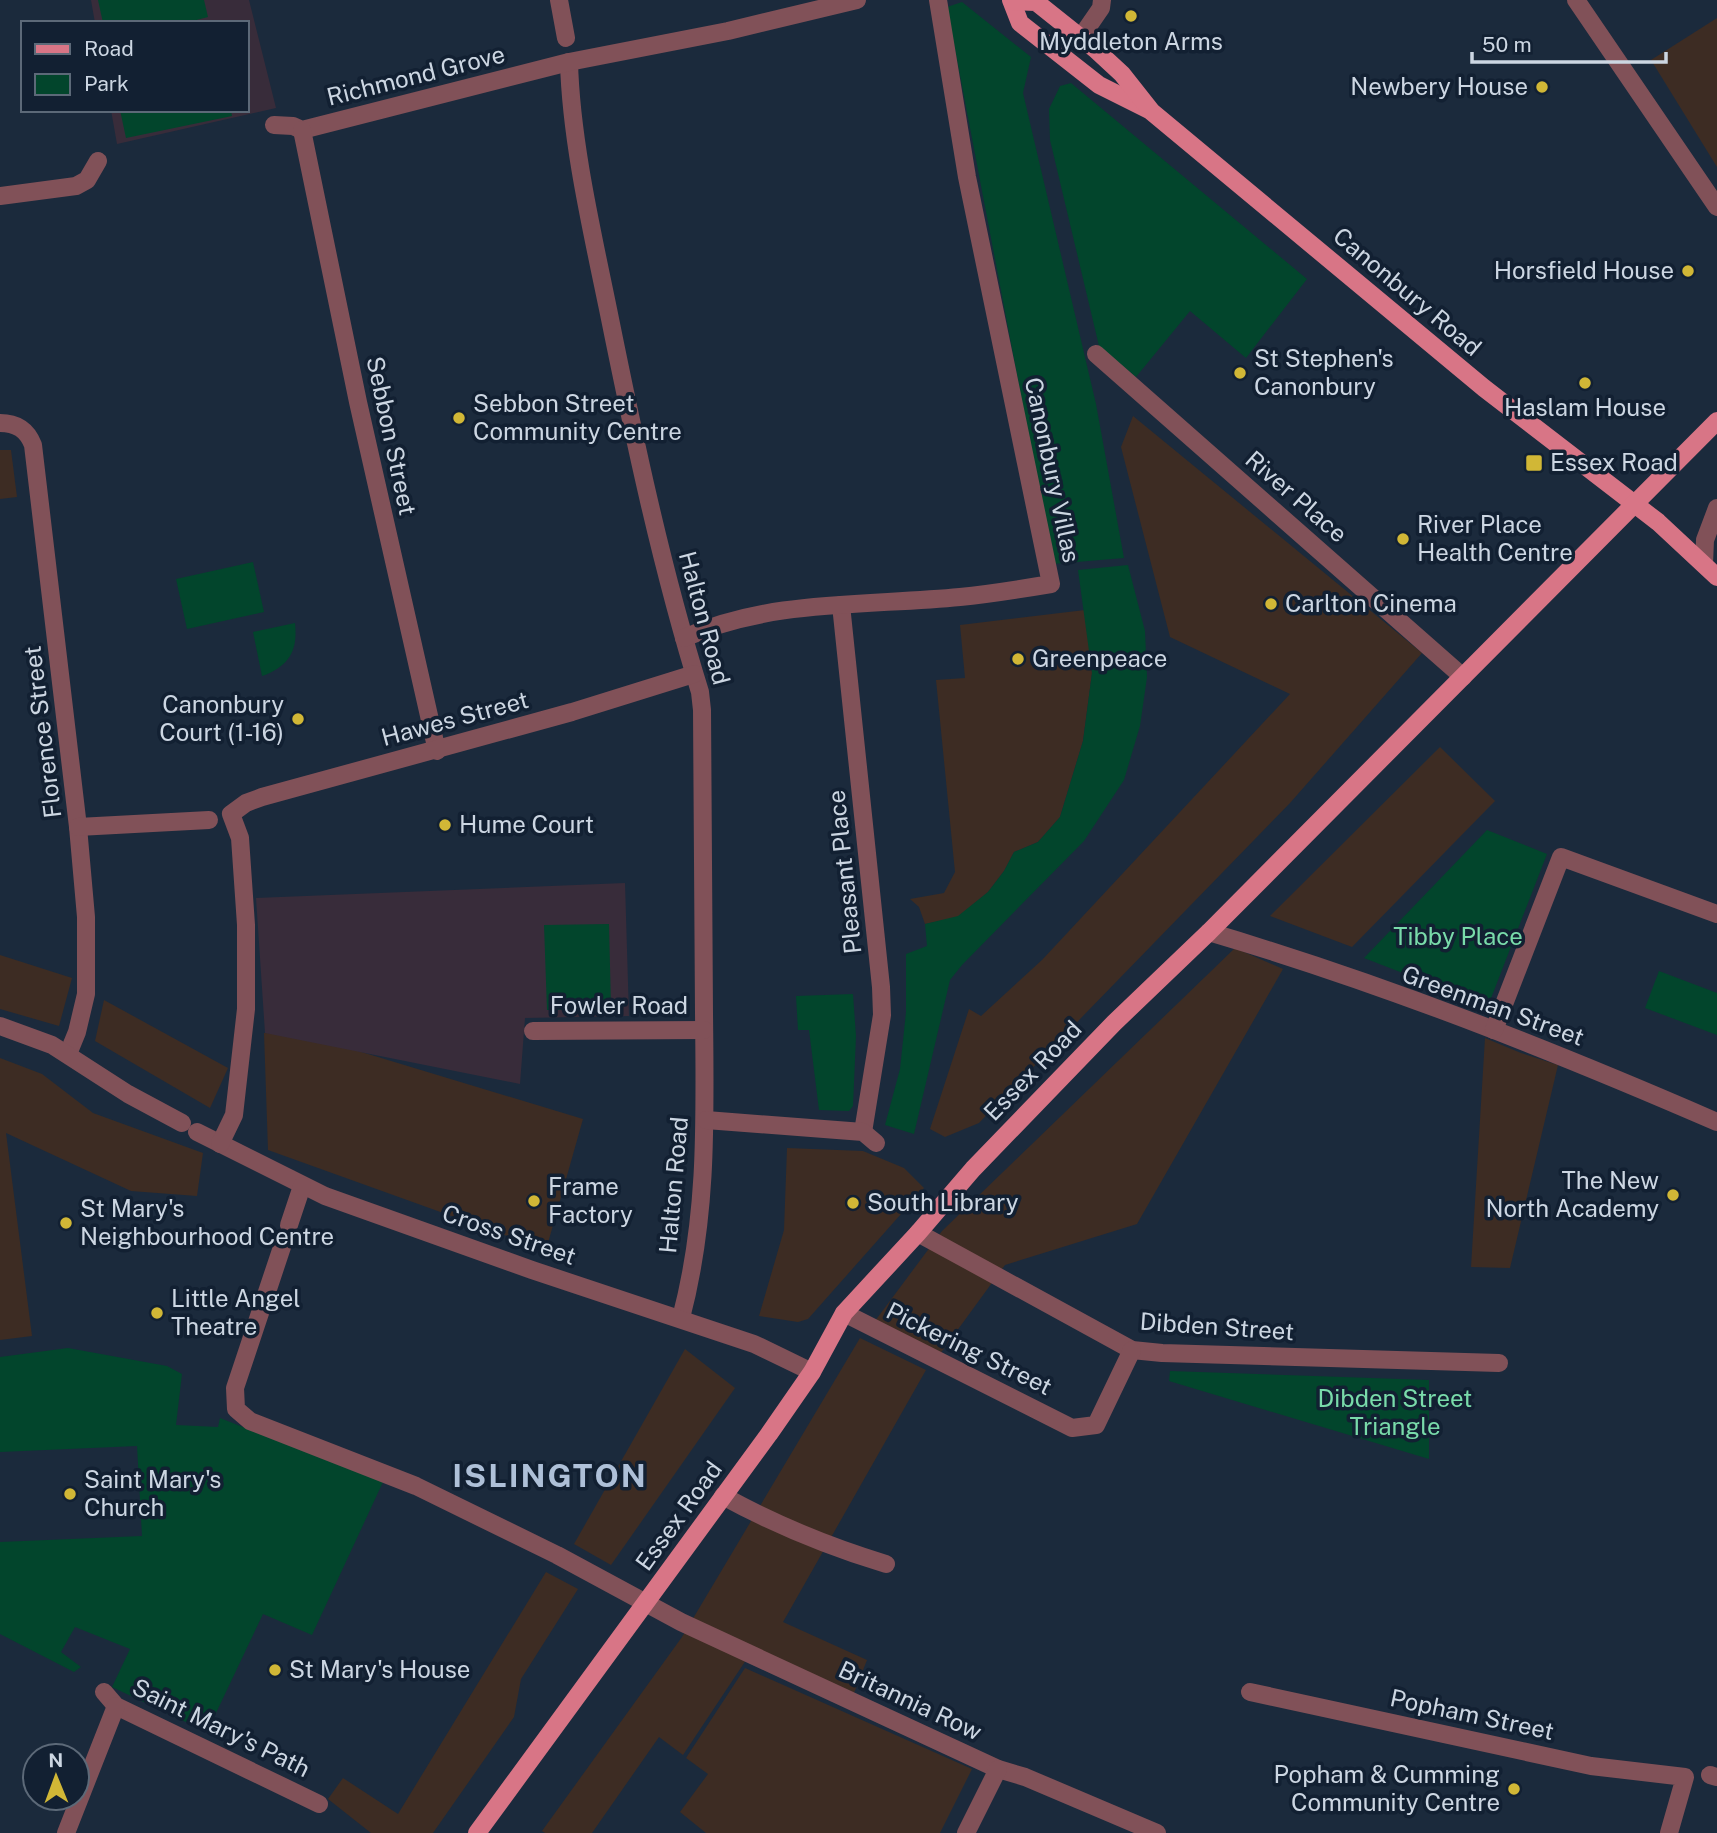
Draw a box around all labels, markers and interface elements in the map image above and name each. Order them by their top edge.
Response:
marker: Myddleton Arms [1123,8,1139,24]
legend [21,21,248,112]
scale bar [1472,21,1666,65]
place label: Myddleton Arms [1039,27,1223,55]
text: 50 m [1482,32,1532,57]
text: Road [84,36,134,61]
street label: Richmond Grove [324,39,508,111]
text: Park [84,71,129,96]
place label: Newbery House [1350,72,1528,100]
marker: Newbery House [1534,79,1550,95]
street label: Canonbury Road [1328,221,1487,361]
place label: Horsfield House [1494,256,1674,284]
marker: Horsfield House [1680,263,1696,279]
place label: St Stephen's Canonbury [1254,344,1394,400]
street label: Sebbon Street [361,354,422,518]
marker: St Stephen's Canonbury [1232,365,1248,381]
street label: Canonbury Villas [1020,375,1086,565]
marker: Haslam House [1577,375,1593,391]
place label: Sebbon Street Community Centre [473,389,682,445]
place label: Haslam House [1504,393,1666,421]
marker: Sebbon Street Community Centre [451,410,467,426]
street label: River Place [1240,445,1353,548]
place label: Essex Road [1550,448,1678,476]
marker: Essex Road [1524,453,1544,473]
place label: River Place Health Centre [1417,510,1573,566]
marker: River Place Health Centre [1395,531,1411,547]
street label: Halton Road [674,548,736,688]
place label: Carlton Cinema [1285,589,1457,617]
marker: Carlton Cinema [1263,596,1279,612]
street label: Florence Street [18,644,66,820]
place label: Greenpeace [1032,644,1167,672]
marker: Greenpeace [1010,651,1026,667]
street label: Hawes Street [378,685,531,751]
place label: Canonbury Court (1-16) [159,690,284,746]
marker: Canonbury Court (1-16) [290,711,306,727]
street label: Pleasant Place [821,789,867,955]
place label: Hume Court [459,810,594,838]
marker: Hume Court [437,817,453,833]
park label: Tibby Place [1393,922,1523,950]
street label: Greenman Street [1399,959,1588,1051]
street label: Fowler Road [550,991,688,1019]
street label: Essex Road [978,1015,1087,1126]
street label: Halton Road [653,1115,693,1254]
place label: The New North Academy [1485,1166,1659,1222]
place label: Frame Factory [548,1172,633,1228]
marker: The New North Academy [1665,1187,1681,1203]
place label: South Library [867,1188,1019,1216]
marker: Frame Factory [526,1193,542,1209]
place label: St Mary's Neighbourhood Centre [80,1194,334,1250]
marker: South Library [845,1195,861,1211]
street label: Cross Street [439,1198,580,1270]
marker: St Mary's Neighbourhood Centre [58,1215,74,1231]
place label: Little Angel Theatre [171,1284,301,1340]
street label: Pickering Street [882,1296,1057,1400]
marker: Little Angel Theatre [149,1305,165,1321]
street label: Dibden Street [1139,1307,1295,1345]
park label: Dibden Street Triangle [1318,1384,1472,1440]
street label: Essex Road [629,1455,727,1575]
district label: ISLINGTON [452,1457,648,1494]
place label: Saint Mary's Church [84,1465,221,1521]
marker: Saint Mary's Church [62,1486,78,1502]
place label: St Mary's House [289,1655,470,1683]
street label: Britannia Row [834,1655,987,1746]
marker: St Mary's House [267,1662,283,1678]
street label: Saint Mary's Path [128,1672,315,1782]
street label: Popham Street [1388,1683,1557,1745]
north arrow [21,1742,91,1812]
text: N [48,1749,63,1771]
place label: Popham & Cumming Community Centre [1274,1760,1500,1816]
marker: Popham & Cumming Community Centre [1506,1781,1522,1797]

